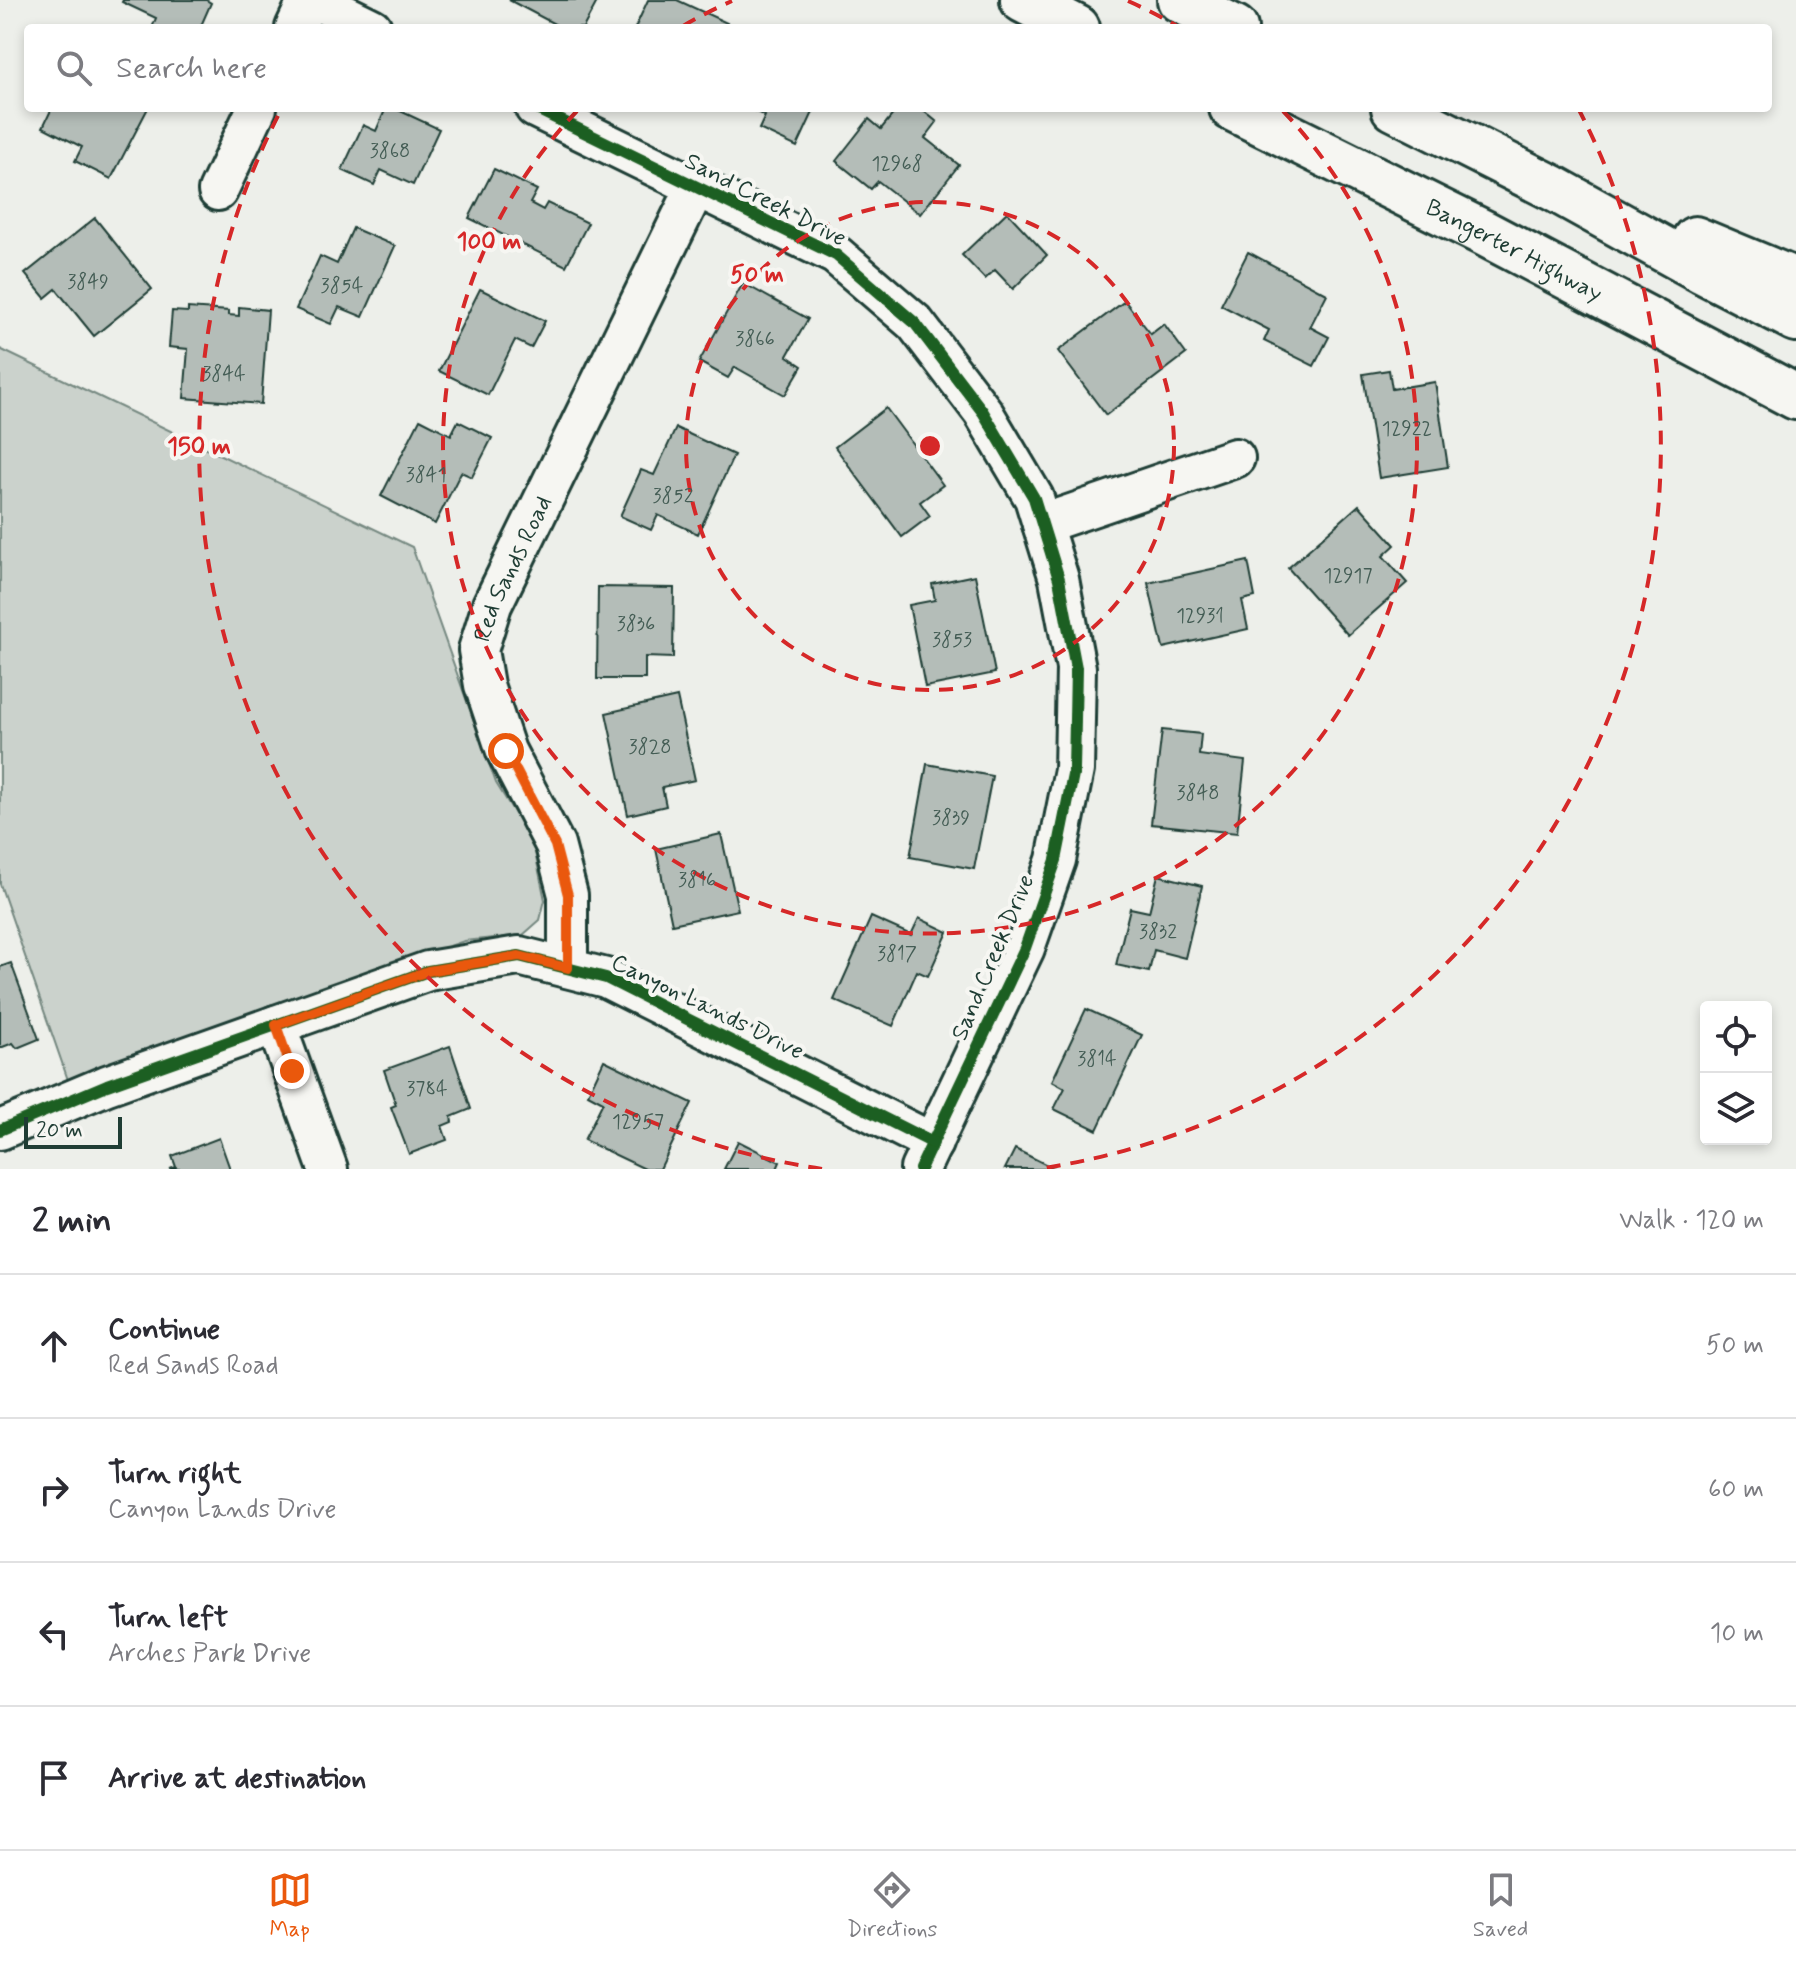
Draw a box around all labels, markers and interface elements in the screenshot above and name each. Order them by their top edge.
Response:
search box [24,24,1772,112]
icon: search [52,46,96,90]
text: Search here [116,49,267,88]
house number: 3868 [370,138,410,165]
street label: Sand Creek Drive [679,146,851,254]
house number: 12968 [871,151,923,178]
street label: Bangerter Highway [1420,193,1608,310]
text: 100 m [457,227,521,258]
text: 50 m [730,260,784,291]
house number: 3849 [67,269,109,296]
house number: 3854 [321,273,364,300]
house number: 3866 [735,326,775,353]
house number: 3844 [202,361,246,388]
house number: 12922 [1382,416,1432,443]
text: 150 m [167,432,231,463]
centre of rings [916,432,944,460]
house number: 3841 [406,462,446,489]
house number: 3852 [653,483,694,510]
street label: Red Sands Road [467,491,560,646]
house number: 12917 [1323,563,1373,590]
house number: 12931 [1176,603,1224,630]
house number: 3836 [617,611,655,638]
house number: 3853 [932,627,972,654]
route start [488,733,524,769]
house number: 3828 [628,734,672,761]
house number: 3848 [1176,780,1220,807]
house number: 3839 [932,805,970,832]
house number: 3816 [678,867,716,894]
street label: Sand Creek Drive [944,870,1042,1045]
house number: 3832 [1139,919,1177,946]
house number: 3817 [877,941,917,968]
street label: Canyon Lands Drive [606,947,809,1067]
map controls [1700,1001,1772,1145]
button: locate [1700,1001,1772,1073]
house number: 3814 [1077,1046,1117,1073]
route end [274,1053,310,1089]
button: layers [1700,1073,1772,1145]
house number: 3784 [406,1076,448,1103]
house number: 12957 [612,1109,664,1136]
scale bar [24,1113,122,1149]
text: 20 m [36,1117,83,1145]
text: 2 min [32,1199,112,1244]
text: Walk · 120 m [1619,1204,1764,1238]
text: Continue [108,1310,220,1349]
icon: ahead [32,1324,76,1368]
text: 50 m [1706,1329,1764,1363]
text: Red Sands Road [108,1349,279,1383]
text: Turn right [108,1454,241,1493]
icon: right [32,1468,76,1512]
text: 60 m [1708,1473,1764,1507]
text: Canyon Lands Drive [108,1493,336,1527]
text: Turn left [108,1598,228,1637]
icon: left [32,1612,76,1656]
text: 10 m [1710,1617,1764,1651]
text: Arches Park Drive [108,1637,311,1671]
icon: arrive [32,1756,76,1800]
text: Arrive at destination [108,1759,366,1798]
tab: Map [268,1868,312,1944]
tab: Directions [847,1868,937,1944]
tab: Saved [1473,1868,1528,1944]

